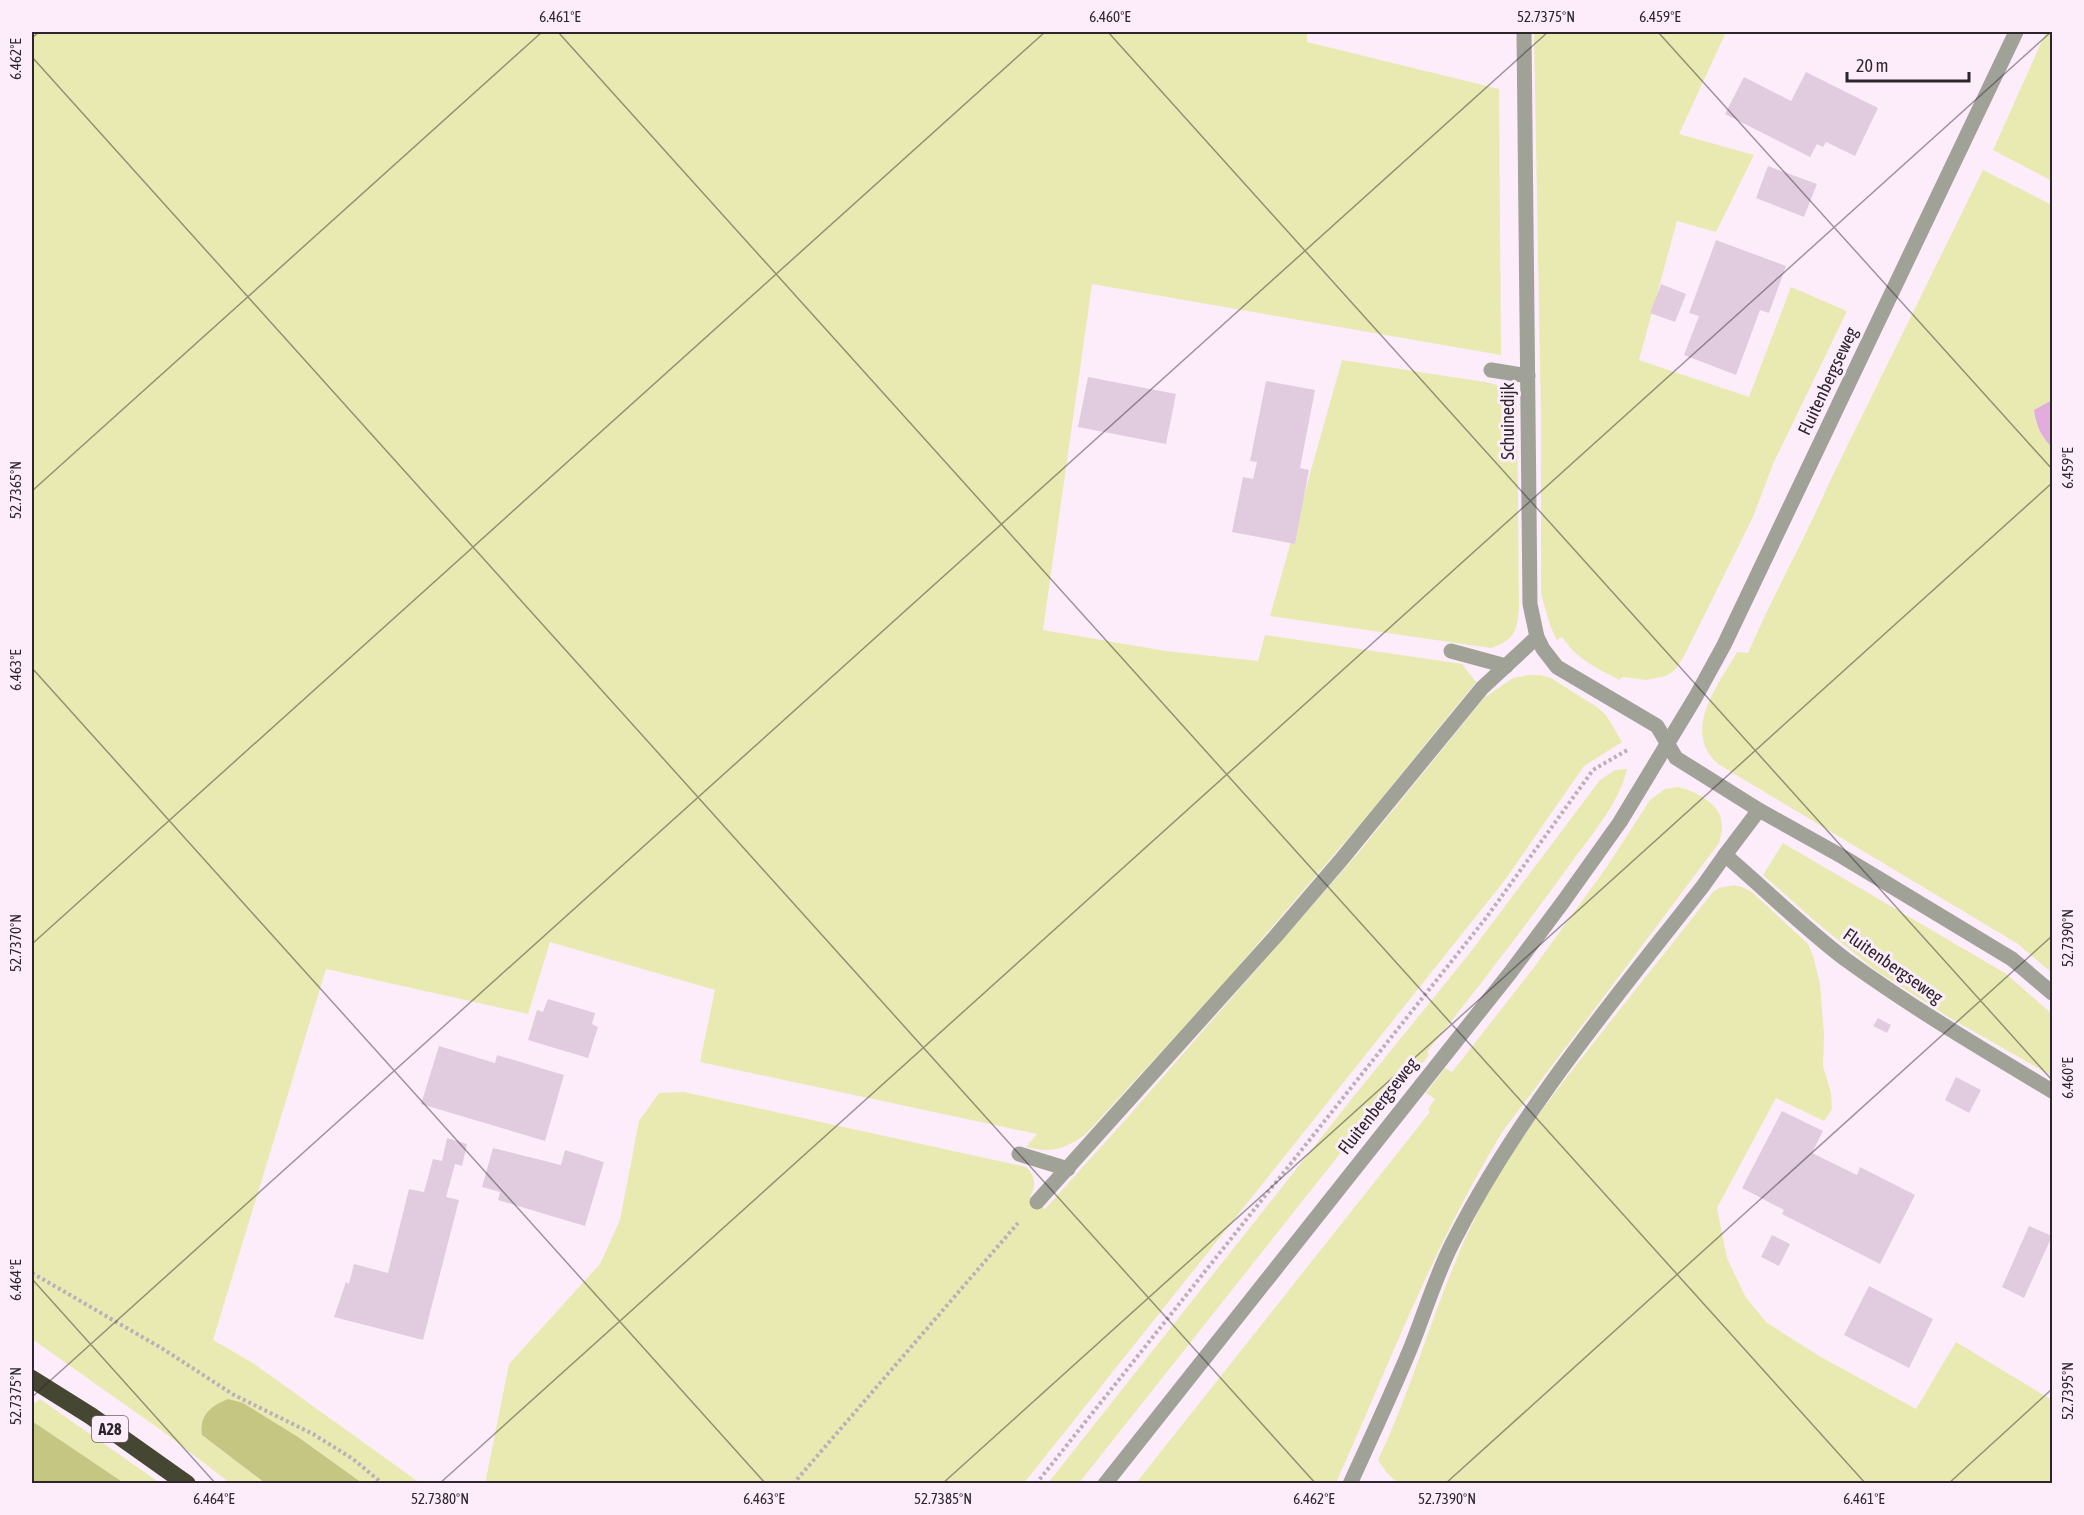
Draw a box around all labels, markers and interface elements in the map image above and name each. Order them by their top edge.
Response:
text: 6.461°E [539,8,581,25]
text: 6.460°E [1089,8,1131,25]
text: 52.7375°N [1517,8,1575,25]
text: 6.459°E [1639,8,1681,25]
text: 6.462°E [7,38,24,80]
scale bar [1847,45,1968,83]
text: 20 m [1856,55,1888,76]
street label: Fluitenbergseweg [1793,323,1862,438]
street label: Schuinedijk [1497,382,1518,460]
text: 6.459°E [2059,447,2076,489]
text: 52.7365°N [7,461,24,519]
text: 6.463°E [7,649,24,691]
text: 52.7390°N [2059,909,2076,967]
text: 52.7370°N [7,914,24,972]
street label: Fluitenbergseweg [1839,923,1947,1008]
street label: Fluitenbergseweg [1333,1053,1422,1158]
text: 6.460°E [2059,1057,2076,1099]
text: 6.464°E [7,1259,24,1301]
text: 52.7395°N [2059,1362,2076,1420]
text: 52.7375°N [7,1367,24,1425]
road number: A28 [92,1416,128,1442]
text: 6.464°E [193,1490,235,1507]
text: 52.7380°N [411,1490,469,1507]
text: 6.463°E [743,1490,785,1507]
text: 52.7385°N [914,1490,972,1507]
text: 6.462°E [1293,1490,1335,1507]
text: 52.7390°N [1418,1490,1476,1507]
text: 6.461°E [1843,1490,1885,1507]

